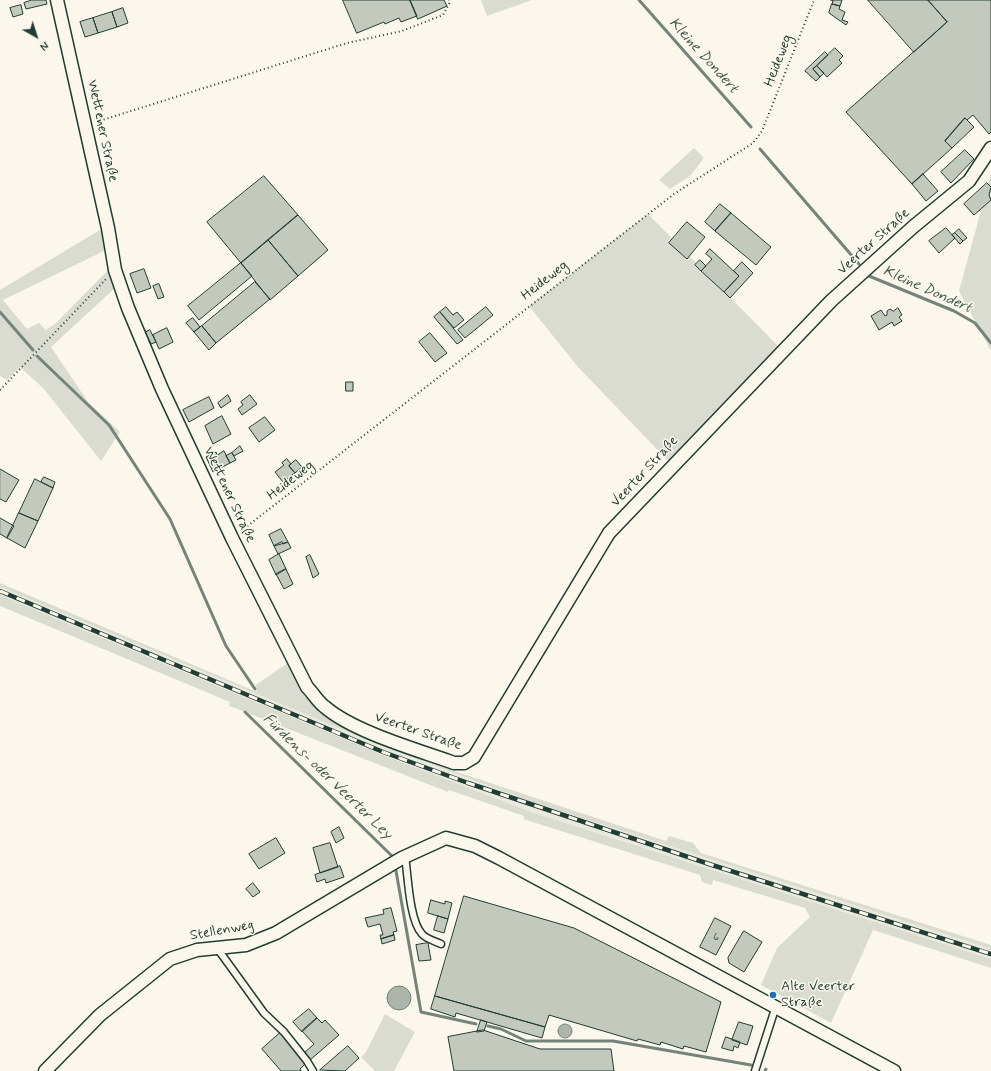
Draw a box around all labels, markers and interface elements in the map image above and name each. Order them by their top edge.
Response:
water label: Kleine Dondert [664,15,742,97]
north arrow [16,16,56,56]
street label: Heideweg [761,32,797,90]
text: N [36,38,51,53]
street label: Wettener Straße [83,78,121,184]
street label: Veerter Straße [835,205,913,279]
street label: Heideweg [518,258,572,304]
water label: Kleine Dondert [880,262,974,318]
street label: Veerter Straße [608,433,682,511]
street label: Wettener Straße [199,444,259,546]
street label: Heideweg [264,458,318,504]
street label: Veerter Straße [372,709,464,755]
water label: Fürdens- oder Veerter Ley [258,710,396,844]
street label: Stellenweg [189,917,255,945]
house number: 6 [713,930,719,944]
place label: Alte Veerter Straße [781,979,855,1012]
marker: Alte Veerter Straße [768,990,778,1000]

